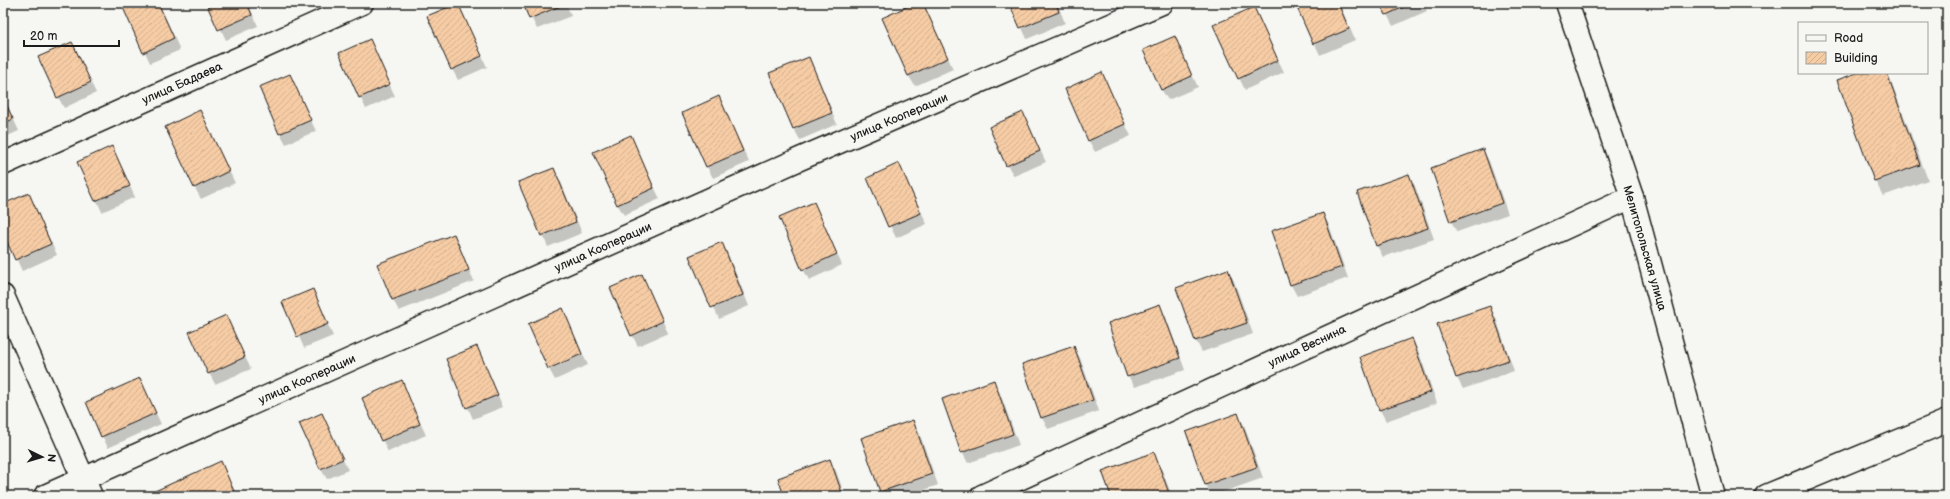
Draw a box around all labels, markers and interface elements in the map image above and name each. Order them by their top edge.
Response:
scale bar [24,22,119,48]
legend [1798,22,1928,74]
text: 20 m [30,29,57,44]
text: Road [1834,31,1863,46]
text: Building [1834,51,1878,66]
street label: улица Бадаева [140,59,225,108]
street label: улица Кооперации [848,90,950,145]
street label: Мелитопольская улица [1619,184,1670,313]
street label: улица Кооперации [552,219,654,276]
street label: улица Веснина [1266,322,1348,371]
street label: улица Кооперации [256,351,358,408]
north arrow [22,437,62,477]
text: N [45,453,58,463]

